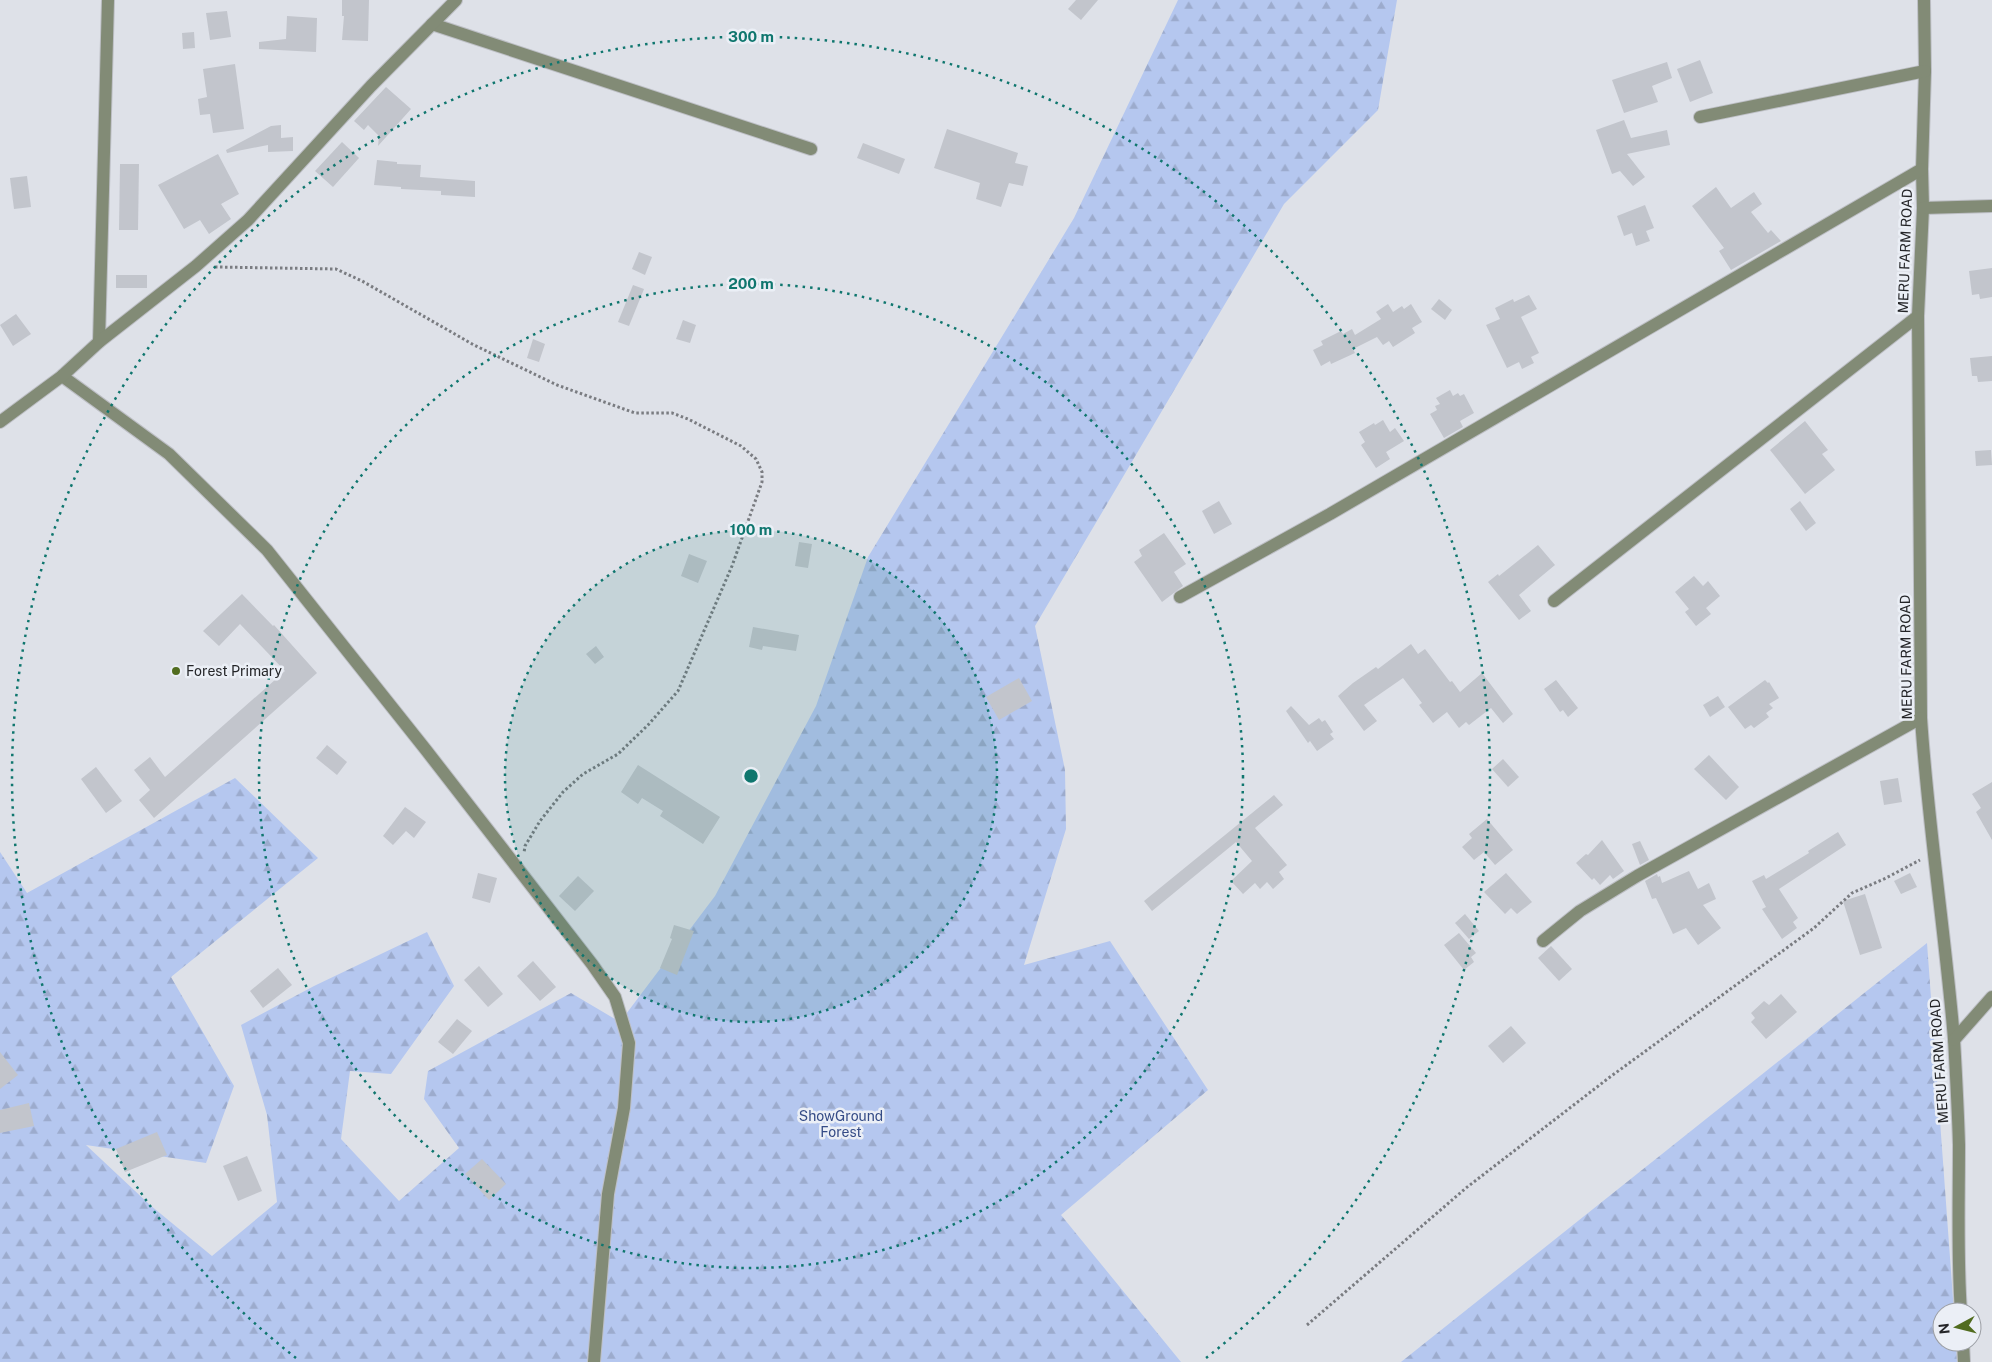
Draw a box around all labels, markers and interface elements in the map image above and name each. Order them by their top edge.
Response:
text: 300 m [728,28,774,45]
street label: MERU FARM ROAD [1895,188,1915,314]
text: 200 m [728,275,774,292]
text: 100 m [730,521,772,538]
street label: MERU FARM ROAD [1897,594,1915,720]
place label: Forest Primary [186,663,282,679]
marker: Forest Primary [170,665,182,677]
centre of rings [742,767,760,785]
street label: MERU FARM ROAD [1927,998,1951,1124]
park label: ShowGround Forest [799,1108,883,1140]
north arrow [1932,1302,1982,1352]
text: N [1935,1322,1953,1335]

